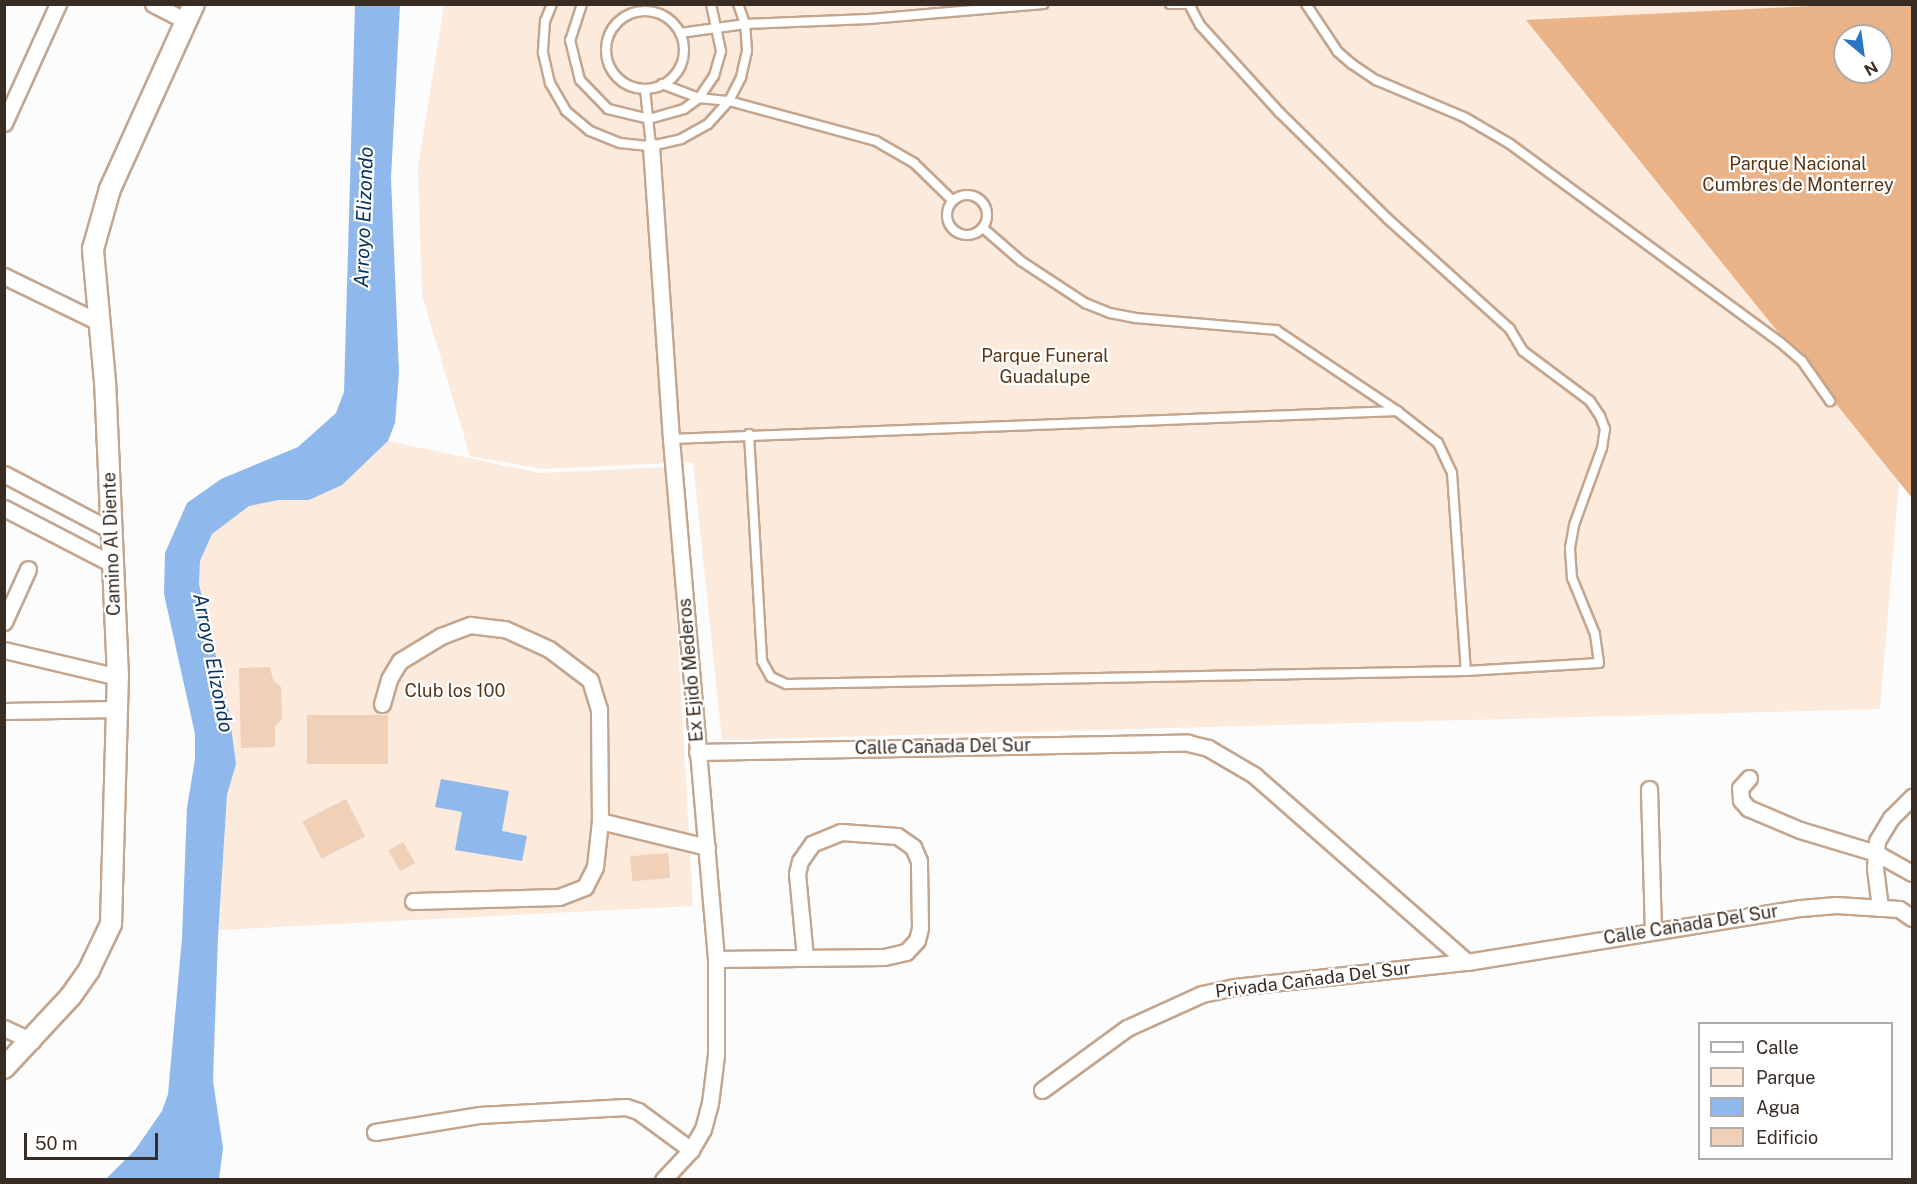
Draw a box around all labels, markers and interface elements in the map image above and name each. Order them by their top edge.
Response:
north arrow [1833,24,1893,84]
text: N [1861,57,1881,80]
water label: Arroyo Elizondo [350,146,378,288]
park label: Parque Nacional Cumbres de Monterrey [1702,154,1894,196]
park label: Parque Funeral Guadalupe [981,346,1109,388]
street label: Camino Al Diente [99,472,125,616]
water label: Arroyo Elizondo [188,591,238,735]
street label: Ex Ejido Mederos [674,597,708,743]
park label: Club los 100 [404,680,506,702]
street label: Calle Cañada Del Sur [854,735,1032,759]
street label: Calle Cañada Del Sur [1602,901,1780,949]
street label: Privada Cañada Del Sur [1214,957,1412,1003]
legend [1698,1022,1893,1160]
text: Calle [1756,1037,1799,1058]
text: Parque [1756,1067,1816,1088]
text: Agua [1756,1097,1800,1118]
scale bar [27,1121,160,1159]
text: Edificio [1756,1127,1818,1148]
text: 50 m [35,1133,78,1154]

